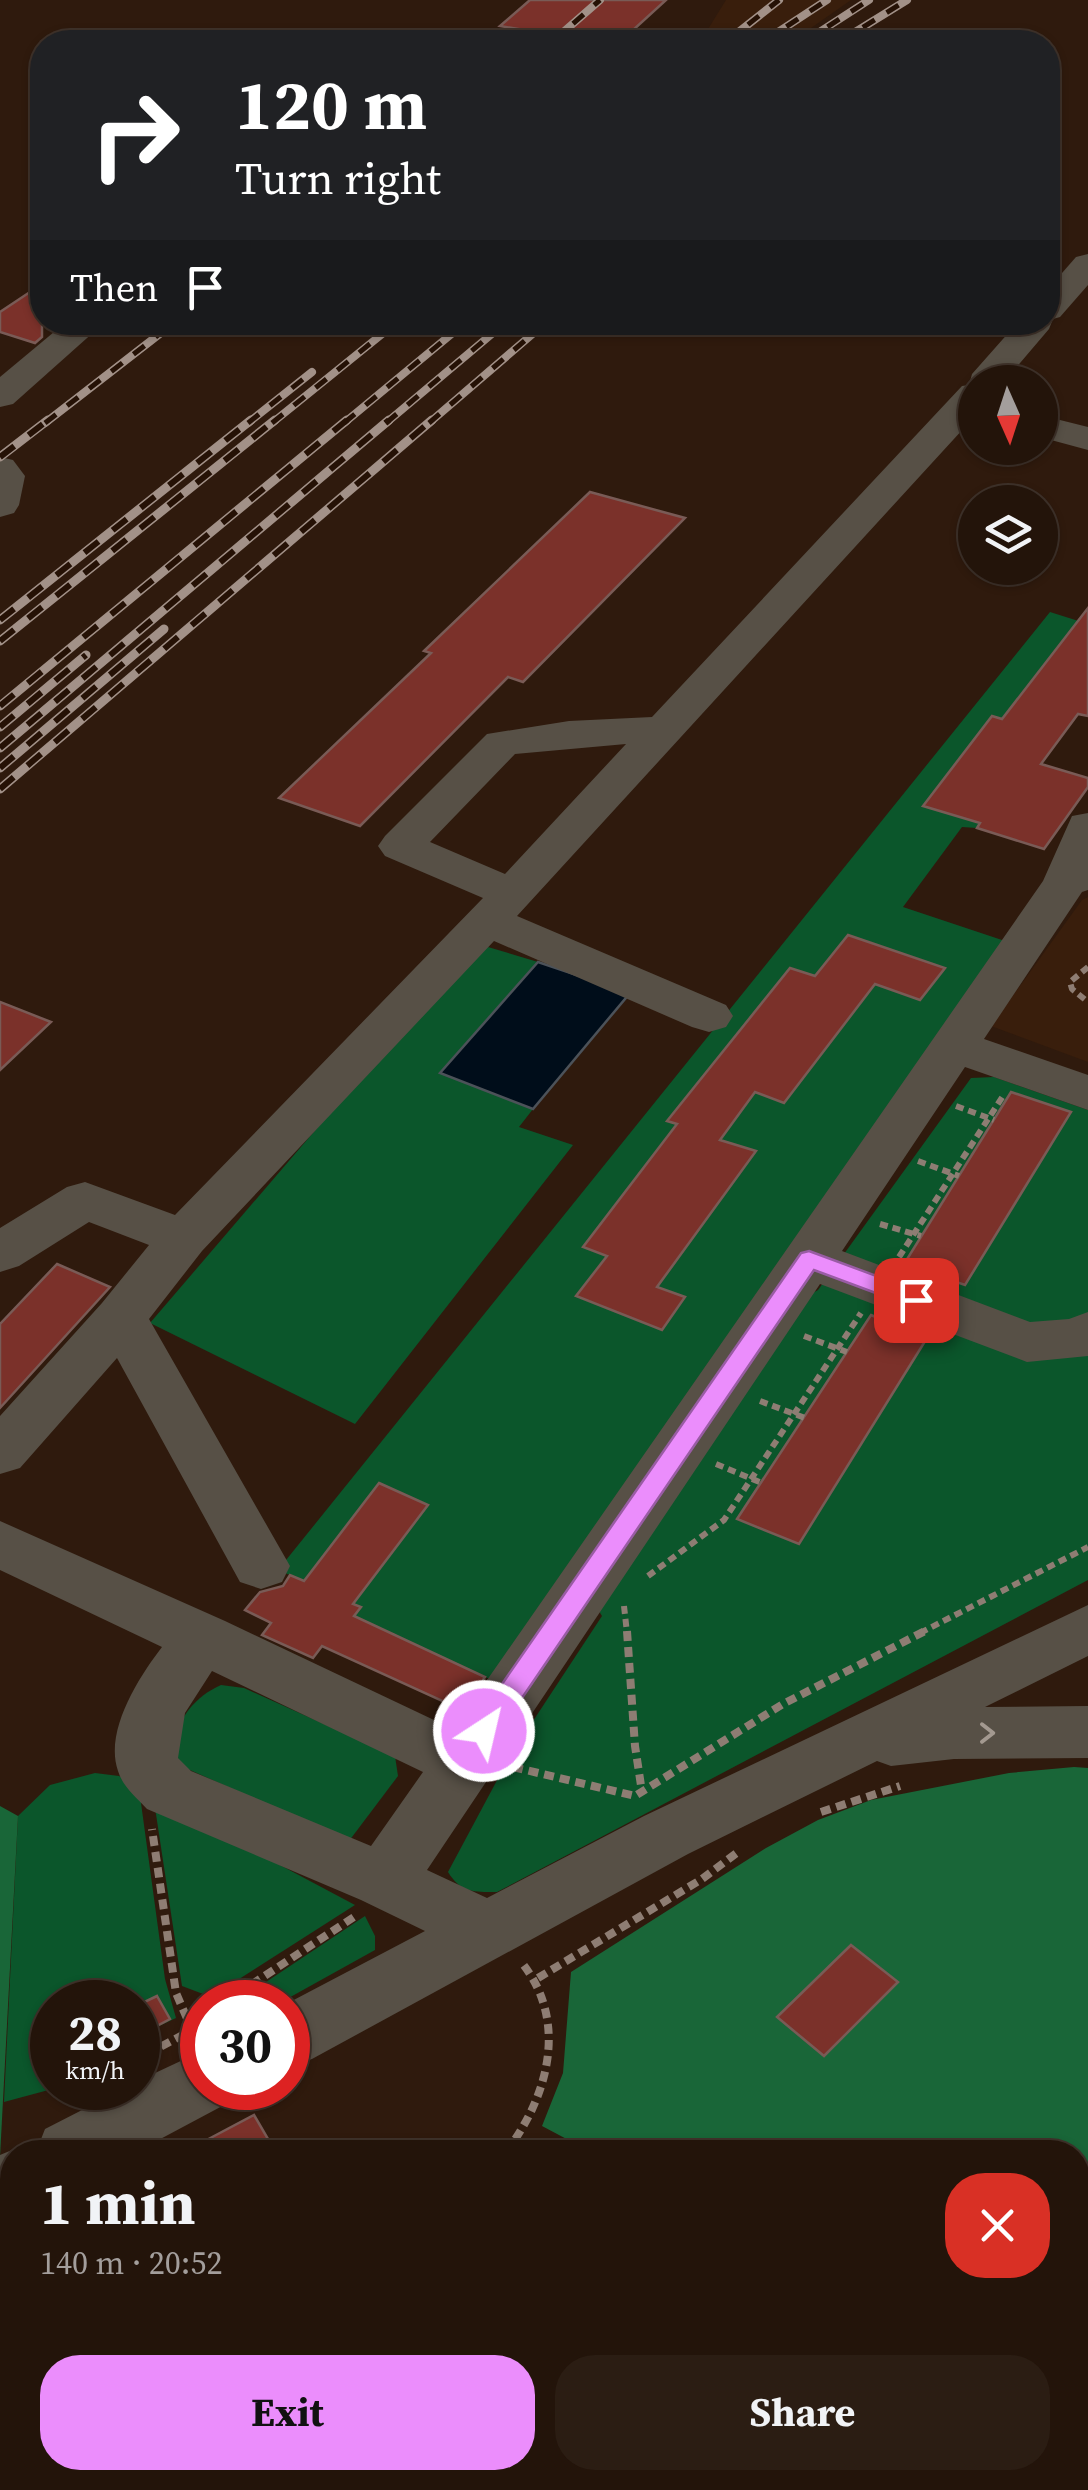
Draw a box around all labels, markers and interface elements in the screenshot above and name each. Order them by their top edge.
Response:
text: 120 m [235,56,427,152]
icon: right [70,70,200,200]
text: Turn right [235,147,441,209]
icon: arrive [178,260,233,315]
text: Then [70,262,158,314]
north arrow [958,365,1058,465]
map controls [958,365,1058,585]
button: layers [958,485,1058,585]
pin [874,1258,959,1343]
icon: arrive [889,1273,944,1328]
position arrow [432,1679,536,1783]
one-way arrow [980,1722,995,1744]
speed limit sign: 30 [180,1980,310,2110]
text: 28 [68,1998,122,2067]
text: km/h [65,2053,125,2087]
text: 1 min [40,2162,196,2244]
button: close [945,2173,1050,2278]
text: 140 m · 20:52 [40,2241,222,2285]
button: Exit [40,2355,535,2470]
button: Share [555,2355,1050,2470]

